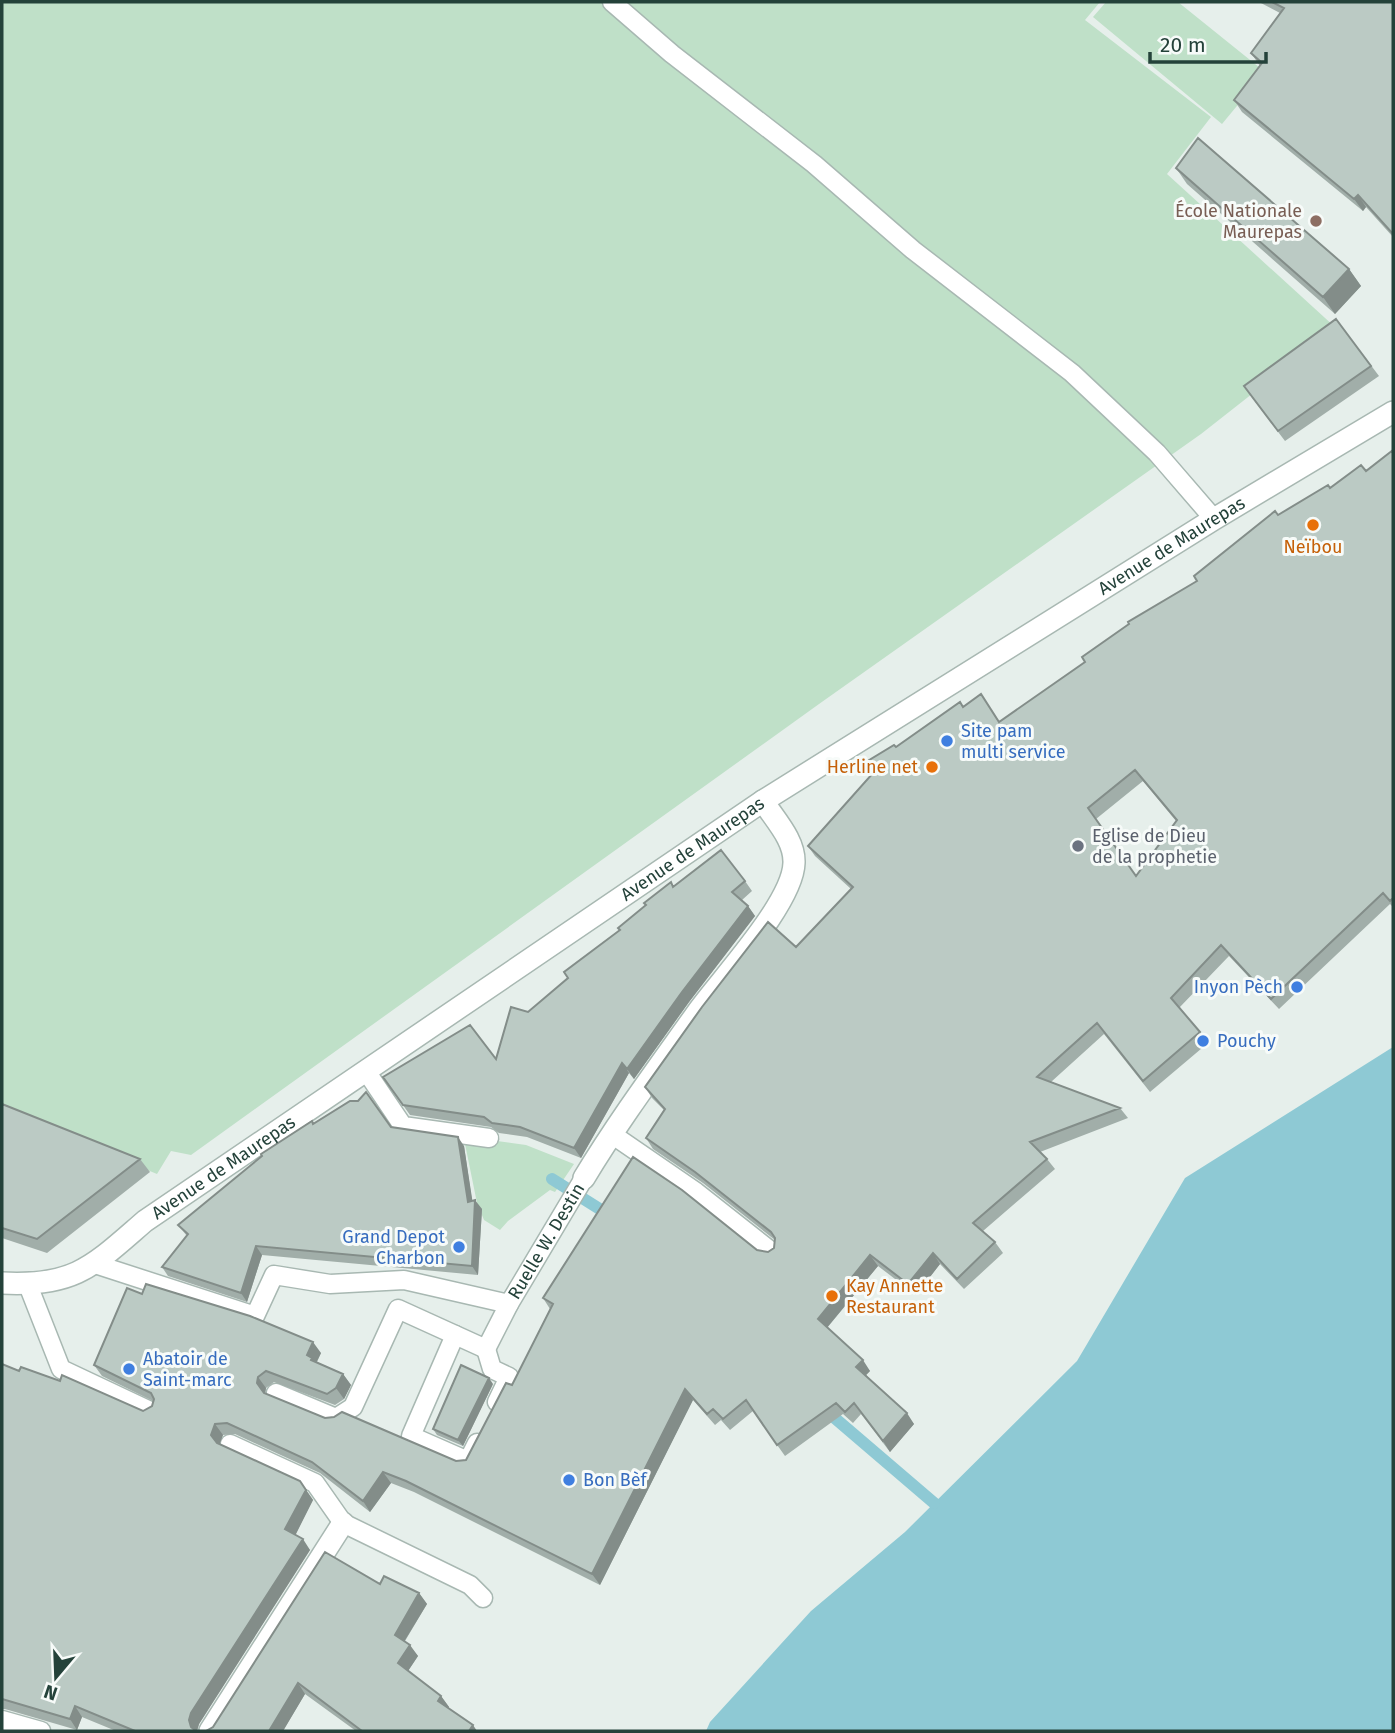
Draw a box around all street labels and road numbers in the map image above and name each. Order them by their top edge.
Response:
street label: Avenue de Maurepas [1094,492,1249,600]
street label: Avenue de Maurepas [616,792,769,906]
street label: Avenue de Maurepas [147,1111,300,1224]
street label: Ruelle W. Destin [503,1179,589,1303]

